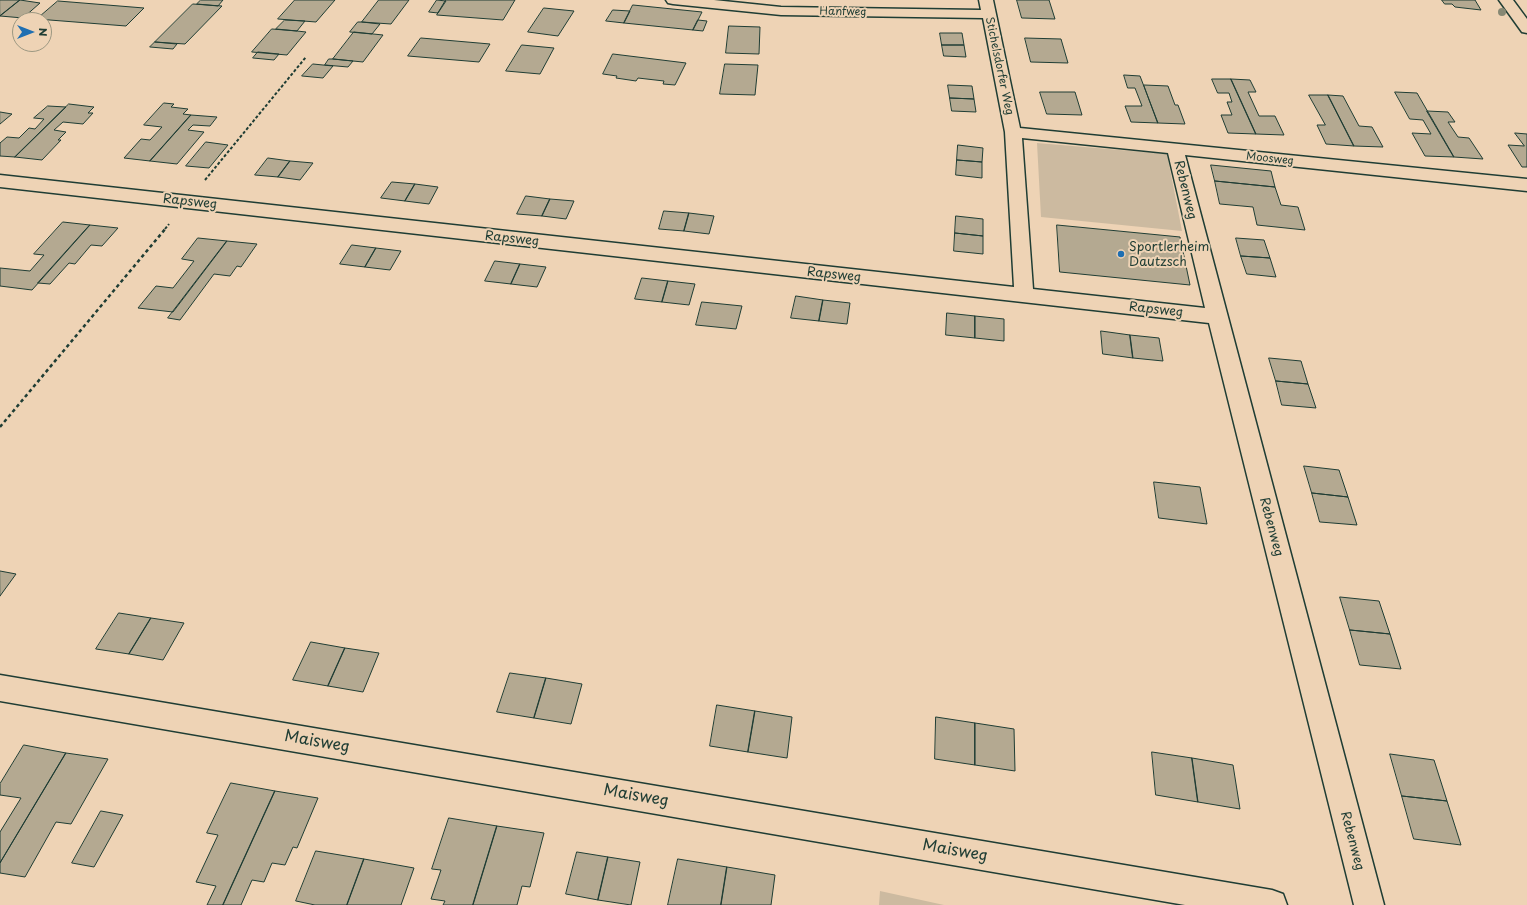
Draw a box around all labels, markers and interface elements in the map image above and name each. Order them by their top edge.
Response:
street label: Hanfweg [819,5,867,19]
north arrow [12,12,52,52]
street label: Stichelsdorfer Weg [982,16,1016,116]
text: N [35,28,52,36]
street label: Moosweg [1245,150,1295,168]
street label: Rebenweg [1170,159,1200,221]
street label: Rapsweg [162,191,218,213]
street label: Rapsweg [484,228,540,250]
place label: Sportlerheim Dautzsch [1129,239,1209,270]
marker: Sportlerheim Dautzsch [1116,249,1126,259]
street label: Rapsweg [806,264,862,286]
street label: Rapsweg [1128,299,1184,321]
street label: Rebenweg [1256,496,1286,558]
street label: Maisweg [283,727,351,757]
street label: Maisweg [602,781,670,811]
street label: Rebenweg [1337,810,1367,872]
street label: Maisweg [921,836,989,866]

